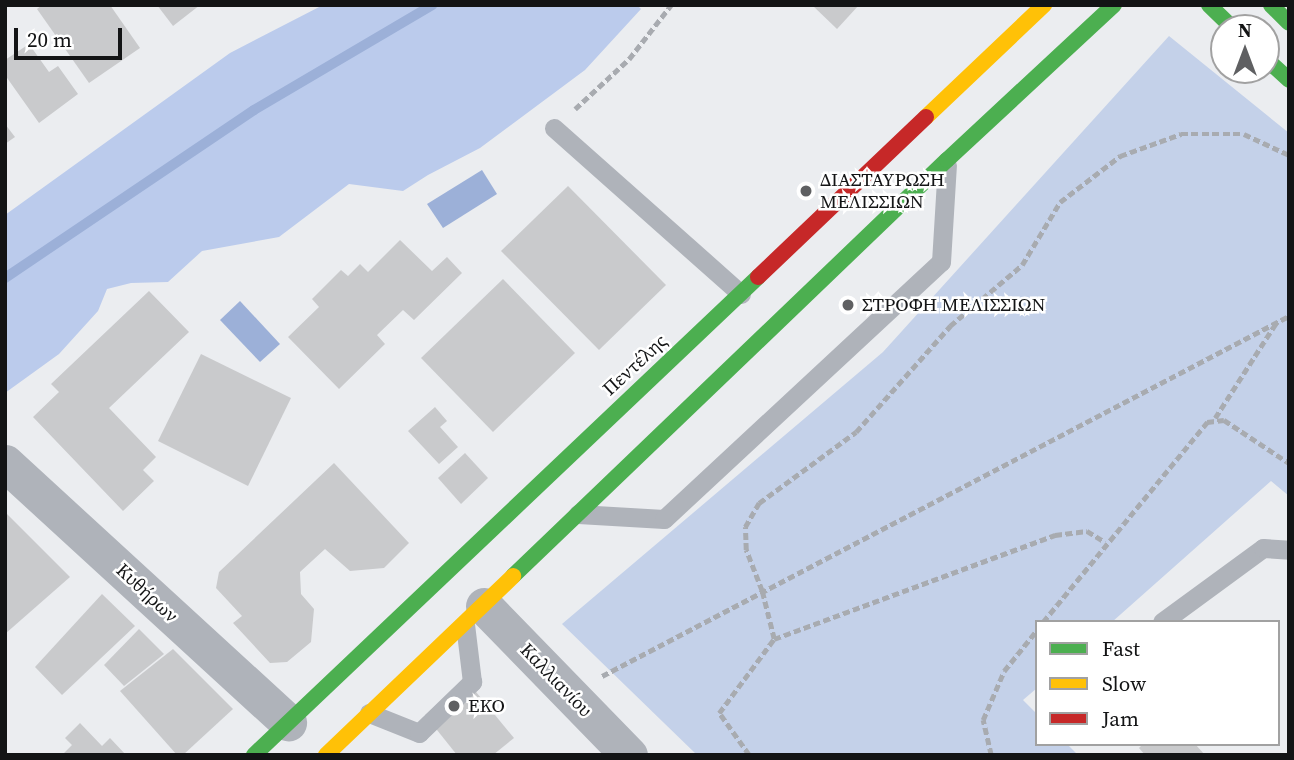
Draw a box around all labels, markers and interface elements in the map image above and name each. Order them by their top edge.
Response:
scale bar [18,14,126,58]
north arrow [1210,14,1280,84]
text: N [1238,17,1252,43]
text: 20 m [27,25,72,54]
place label: ΔΙΑΣΤΑΥΡΩΣΗ ΜΕΛΙΣΣΙΩΝ [820,169,945,213]
marker: ΔΙΑΣΤΑΥΡΩΣΗ ΜΕΛΙΣΣΙΩΝ [798,183,814,199]
place label: ΣΤΡΟΦΗ ΜΕΛΙΣΣΙΩΝ [862,294,1045,316]
marker: ΣΤΡΟΦΗ ΜΕΛΙΣΣΙΩΝ [840,297,856,313]
street label: Πεντέλης [598,330,672,400]
street label: Κυθήρων [111,559,183,627]
legend [1035,620,1280,746]
text: Fast [1102,634,1140,663]
street label: Καλλιανίου [515,639,597,721]
text: Slow [1102,669,1146,698]
place label: EKO [468,695,505,717]
marker: EKO [446,698,462,714]
text: Jam [1102,704,1139,733]

